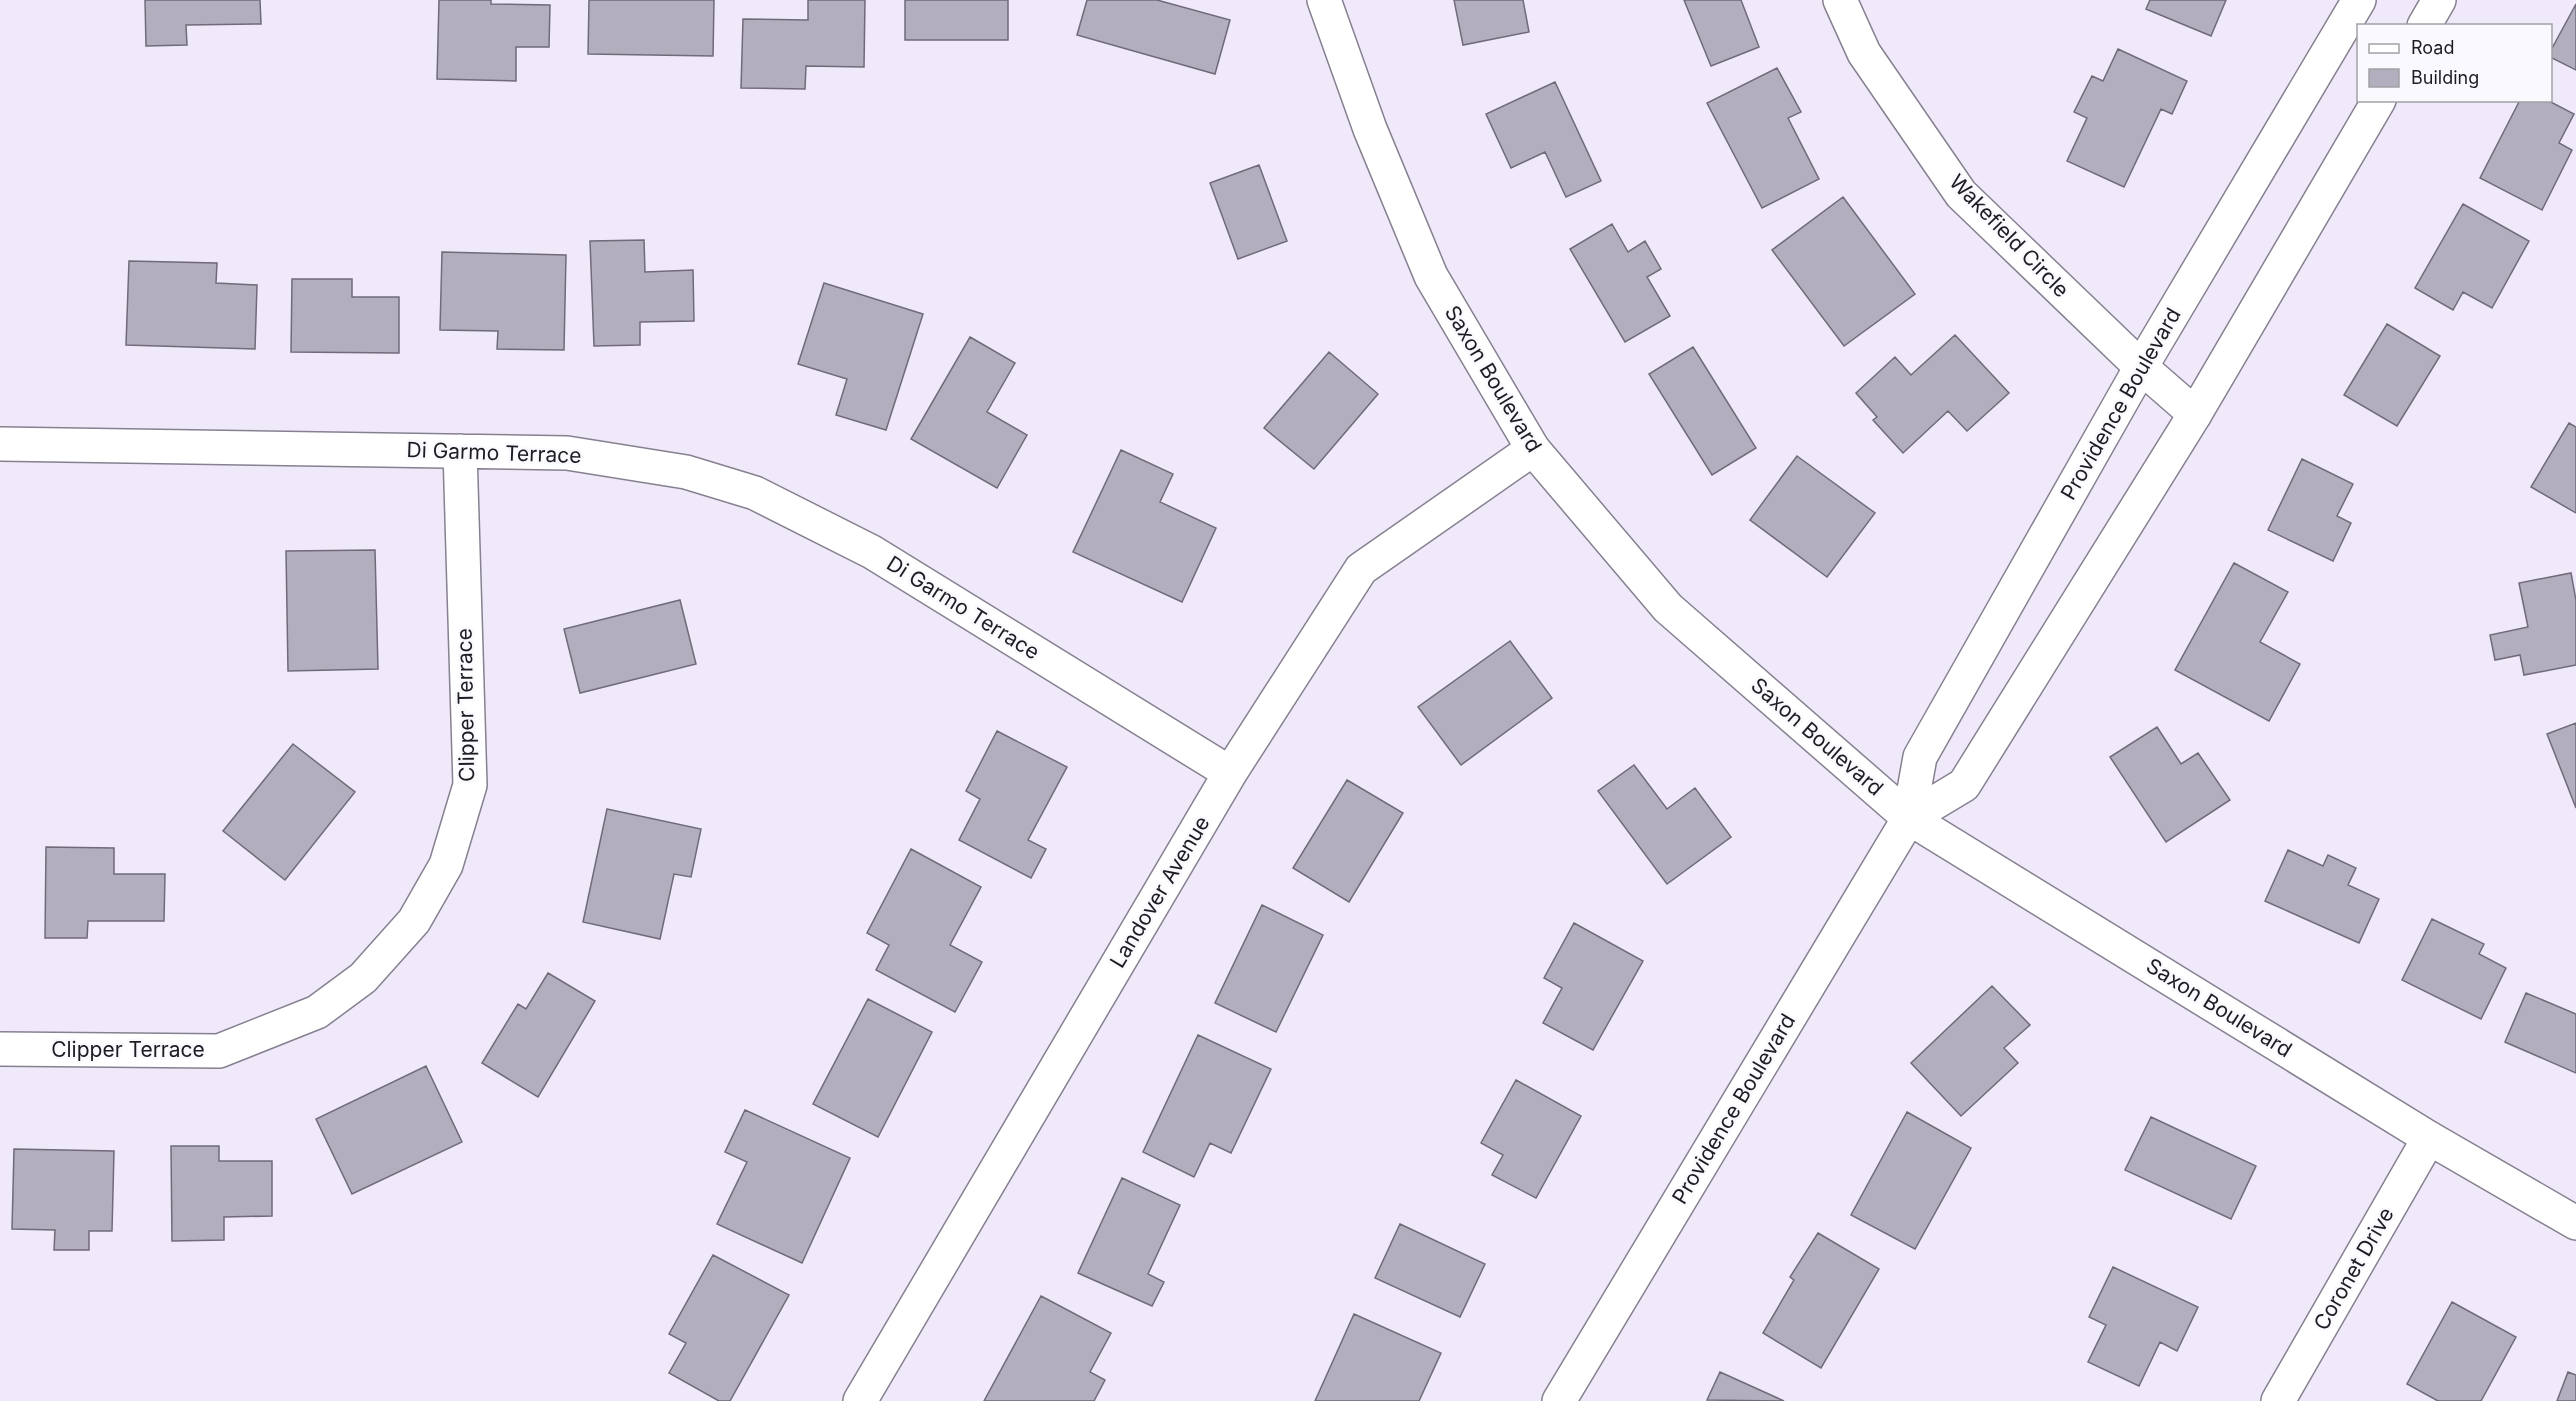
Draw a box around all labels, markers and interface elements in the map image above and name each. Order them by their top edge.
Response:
legend [2357,24,2552,102]
text: Road [2411,37,2454,58]
text: Building [2411,67,2479,88]
street label: Wakefield Circle [1944,169,2074,302]
street label: Saxon Boulevard [1440,301,1547,457]
street label: Providence Boulevard [2055,303,2186,504]
street label: Di Garmo Terrace [406,437,582,468]
street label: Di Garmo Terrace [882,551,1044,665]
street label: Clipper Terrace [452,628,479,782]
street label: Saxon Boulevard [1746,672,1888,801]
street label: Landover Avenue [1104,811,1215,972]
street label: Saxon Boulevard [2142,953,2297,1062]
street label: Providence Boulevard [1667,1009,1800,1208]
street label: Clipper Terrace [51,1037,205,1062]
street label: Coronet Drive [2308,1203,2399,1335]

